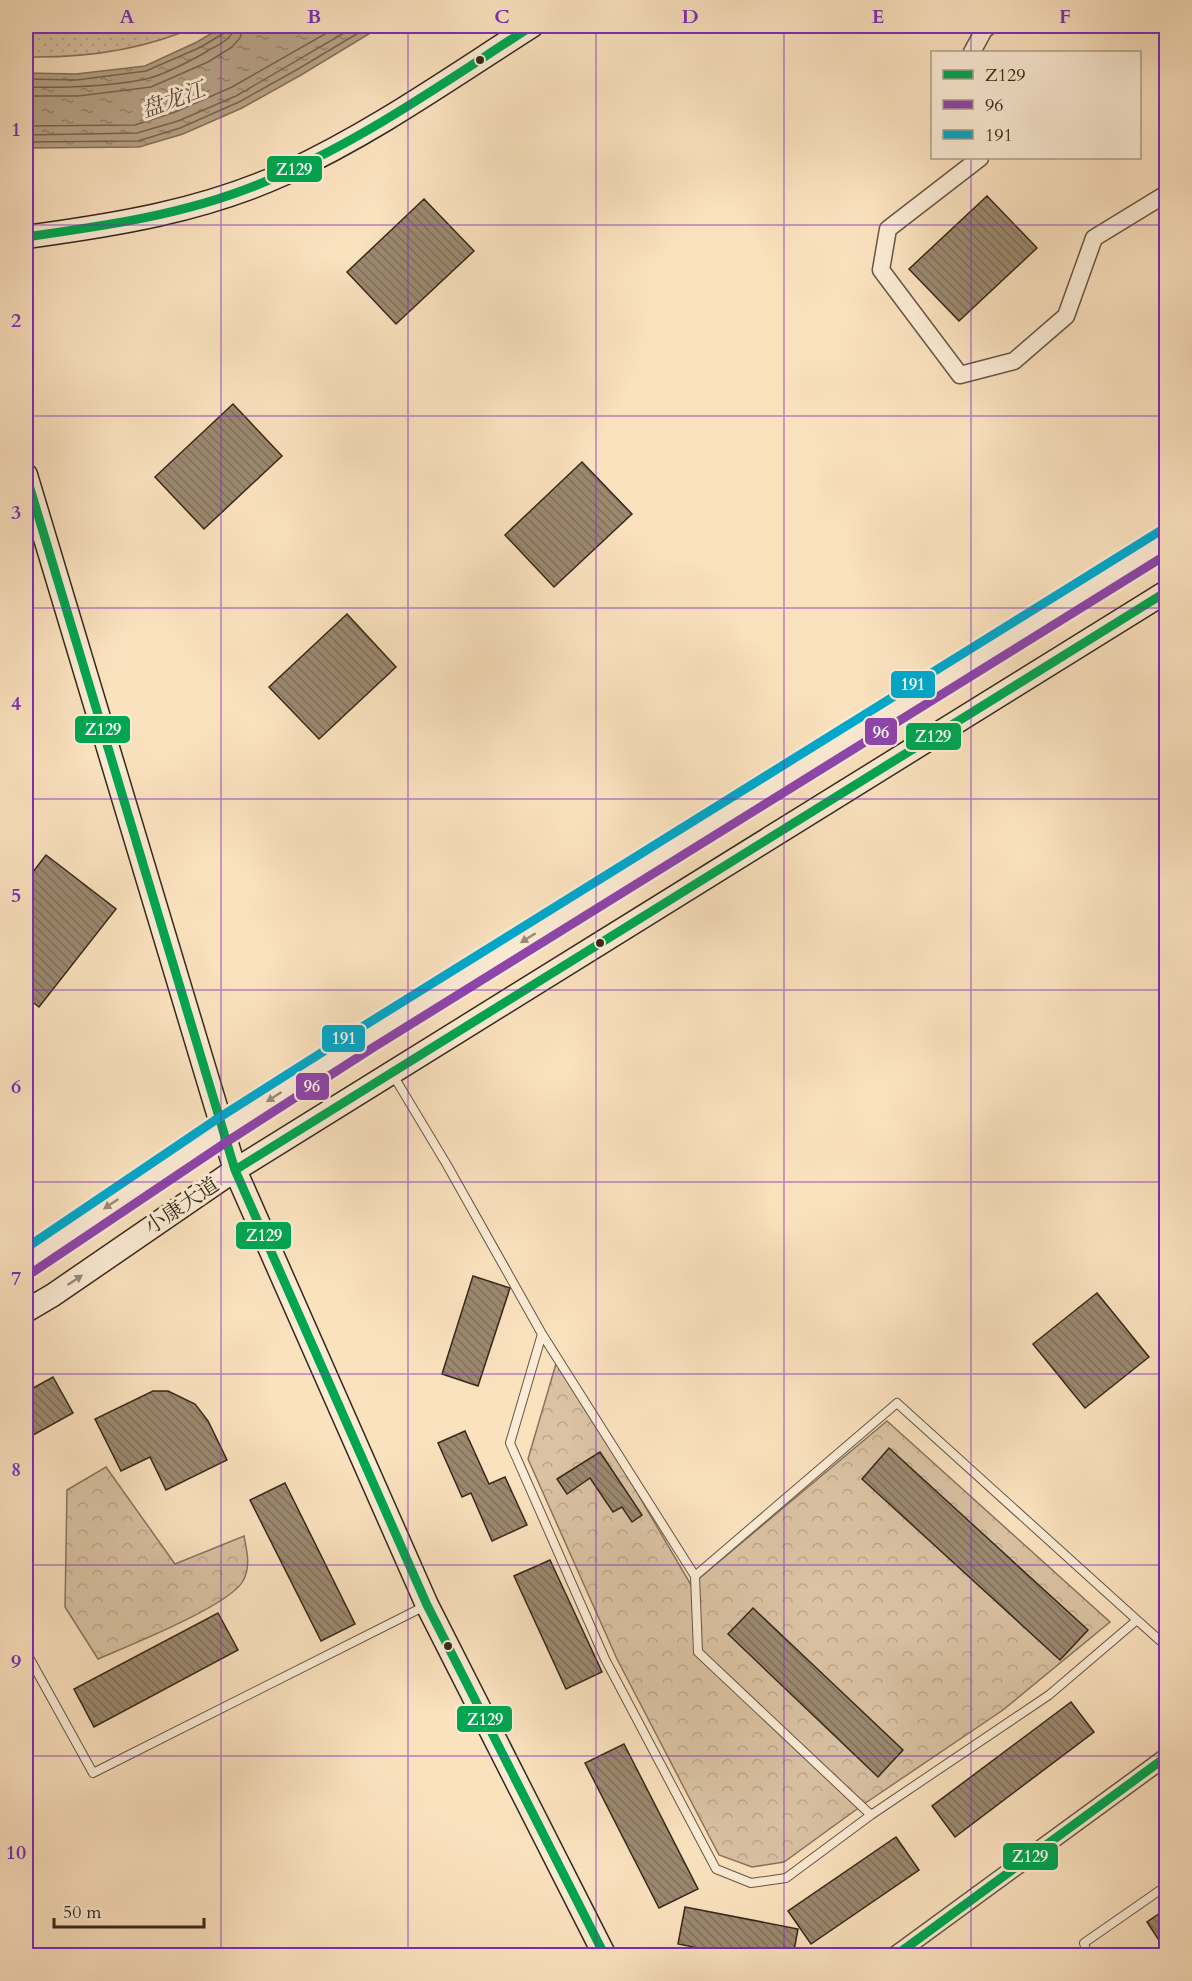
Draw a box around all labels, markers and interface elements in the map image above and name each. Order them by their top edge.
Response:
text: A [119,3,135,30]
text: B [307,3,321,30]
text: C [494,3,510,30]
text: D [681,3,699,30]
text: E [872,3,884,30]
text: F [1059,3,1071,30]
legend [931,51,1141,159]
unlabelled marker [474,54,486,66]
text: Z129 [985,63,1026,88]
water label: 盘龙江 [137,74,212,125]
text: 96 [985,93,1003,118]
text: 1 [11,116,21,143]
text: 191 [985,123,1013,148]
line badge: Z129 [266,155,323,183]
text: Z129 [276,159,312,181]
text: 2 [11,307,21,334]
text: 3 [11,499,21,526]
line badge: 191 [890,670,936,699]
text: 191 [901,674,925,696]
text: 4 [11,690,21,717]
line badge: Z129 [74,715,131,744]
line badge: 96 [864,717,898,746]
text: Z129 [85,719,121,741]
text: 96 [873,722,889,744]
line badge: Z129 [905,722,962,751]
text: Z129 [915,726,951,748]
text: 5 [11,882,21,909]
one-way arrow [520,932,536,943]
unlabelled marker [594,937,606,949]
line badge: 191 [321,1024,366,1053]
text: 191 [332,1028,356,1050]
line badge: 96 [295,1072,330,1101]
text: 6 [11,1073,21,1100]
text: 96 [304,1076,320,1098]
one-way arrow [266,1091,282,1102]
street label: 小康大道 [139,1170,225,1242]
one-way arrow [103,1199,119,1210]
line badge: Z129 [235,1221,292,1250]
text: Z129 [246,1225,282,1247]
text: 7 [11,1265,21,1292]
one-way arrow [67,1275,83,1286]
text: 8 [11,1456,21,1483]
unlabelled marker [442,1640,454,1652]
text: 9 [11,1648,21,1675]
line badge: Z129 [456,1705,513,1733]
text: Z129 [467,1709,503,1731]
text: 10 [6,1839,26,1866]
line badge: Z129 [1002,1842,1059,1871]
text: Z129 [1012,1846,1048,1868]
scale bar [54,1891,204,1929]
text: 50 m [63,1900,102,1925]

